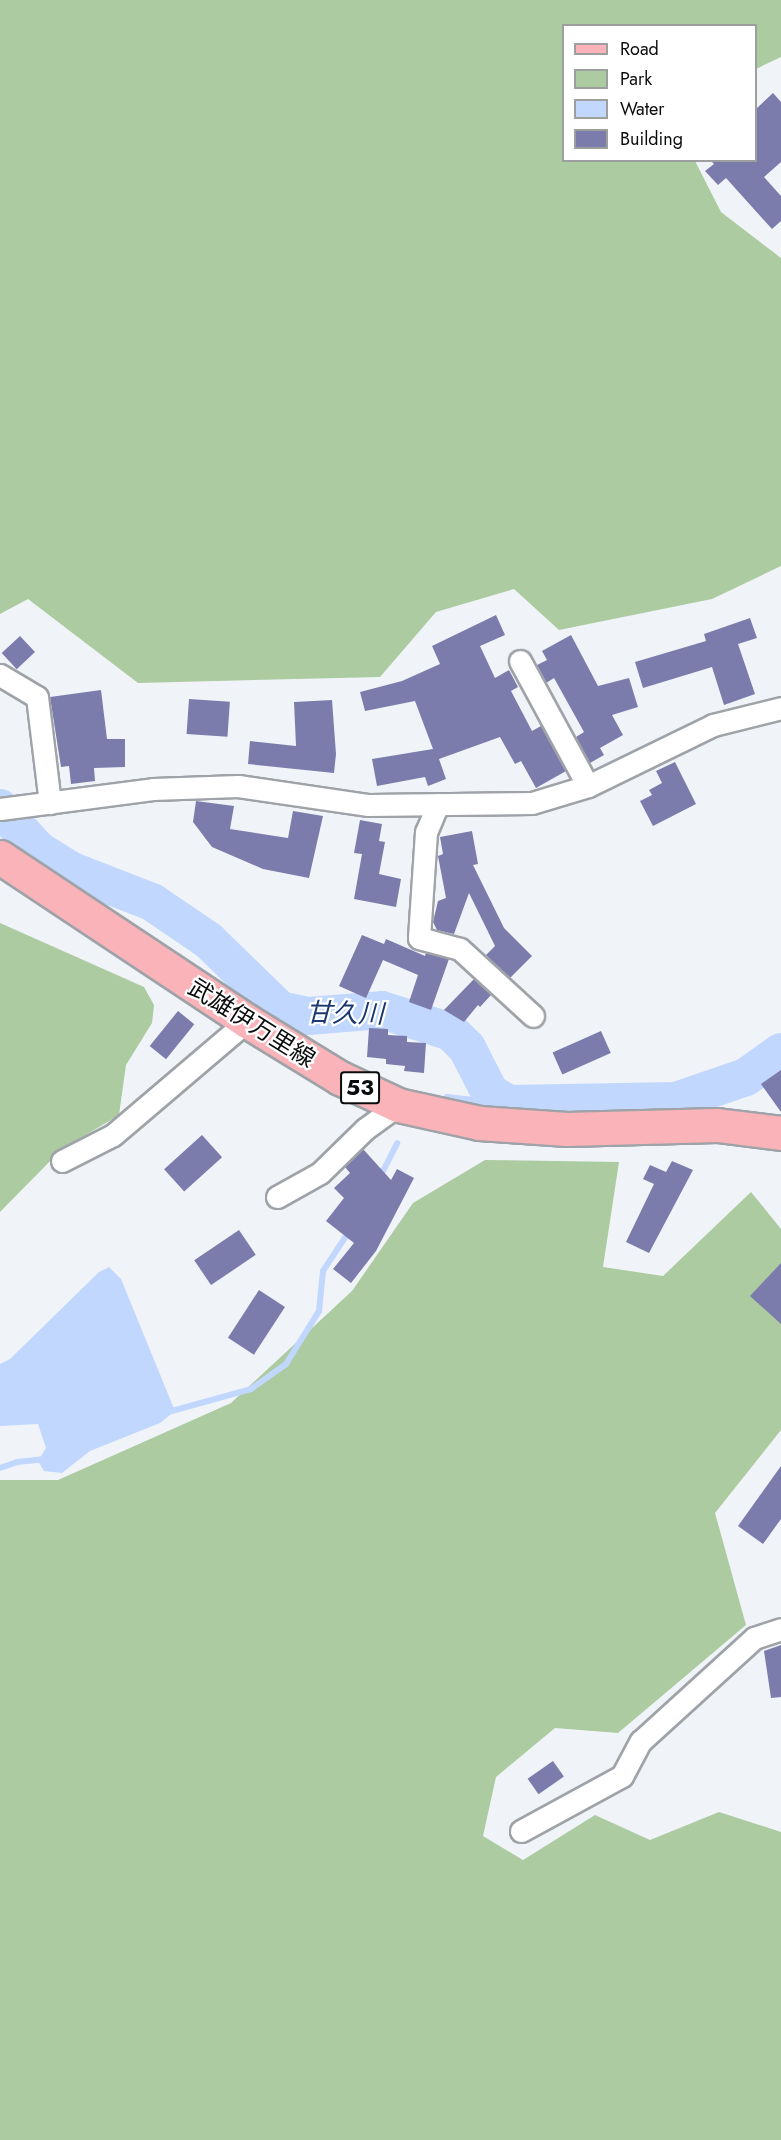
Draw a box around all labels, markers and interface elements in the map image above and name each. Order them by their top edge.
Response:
legend [562,24,757,162]
text: Road [620,36,659,62]
text: Park [620,66,652,92]
text: Water [620,96,664,122]
text: Building [620,126,683,152]
street label: 武雄伊万里線 [183,973,321,1073]
water label: 甘久川 [306,998,384,1030]
road number: 53 [339,1069,381,1107]

